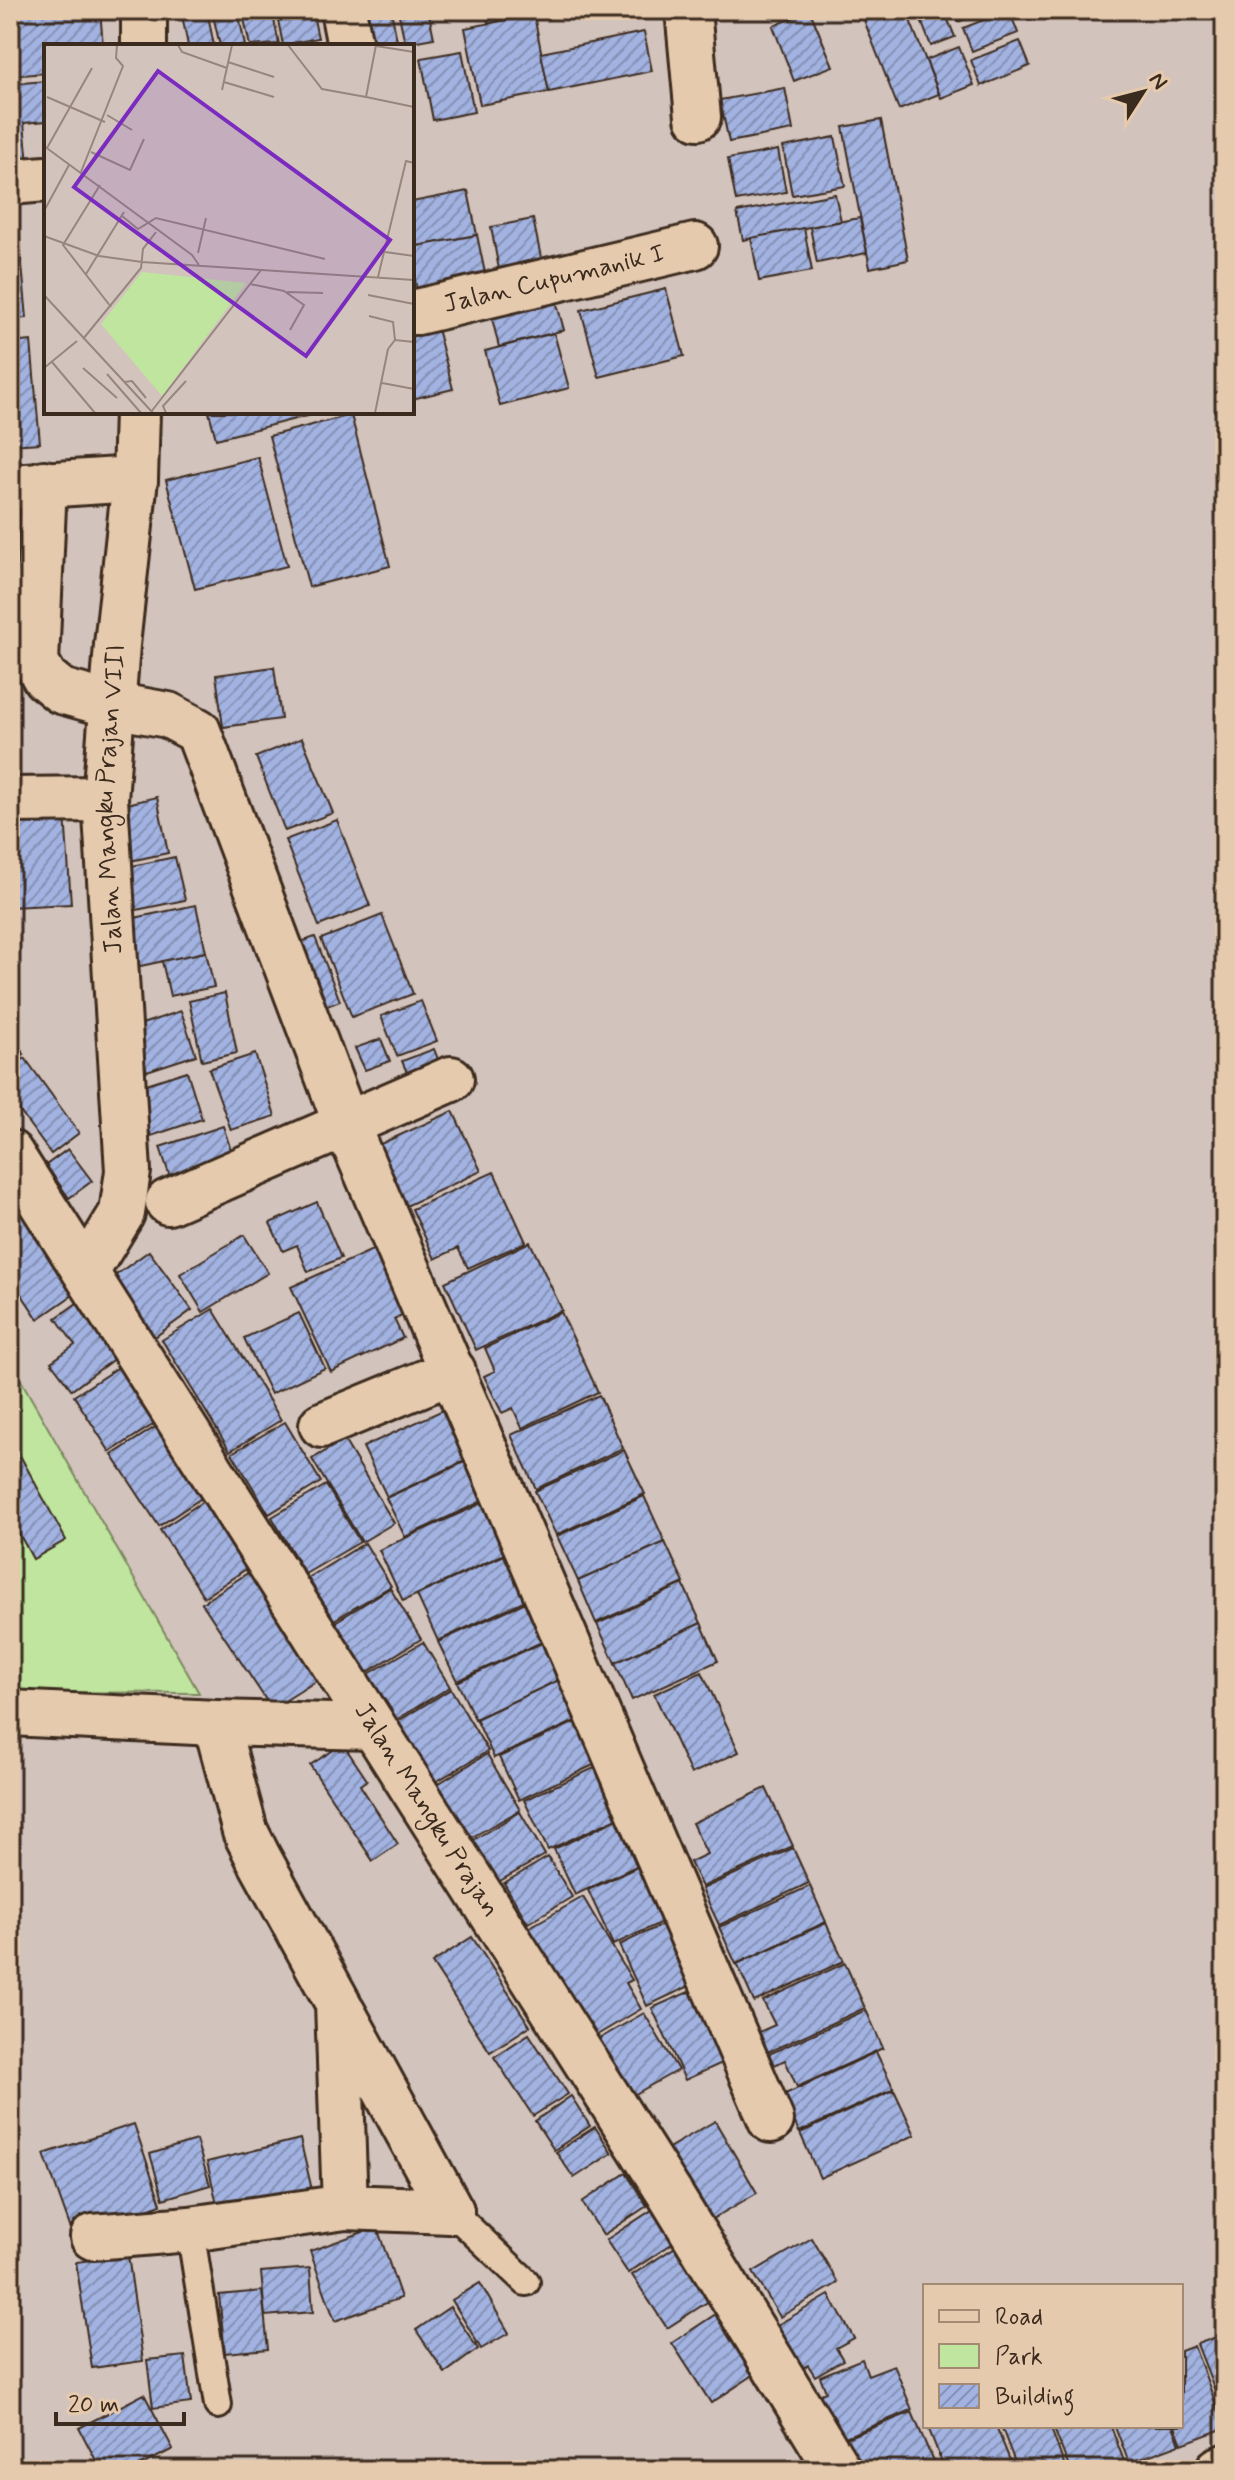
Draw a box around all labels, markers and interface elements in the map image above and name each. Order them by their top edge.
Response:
inset map [44,44,414,414]
north arrow [1103,52,1183,132]
text: N [1142,67,1173,96]
street label: Jalan Cupumanik I [440,237,668,322]
street label: Jalan Mangku Prajan VIII [88,643,134,955]
street label: Jalan Mangku Prajan [346,1696,507,1924]
legend [923,2284,1183,2428]
text: Road [995,2302,1043,2333]
text: Park [995,2342,1043,2373]
scale bar [56,2376,184,2426]
text: Building [995,2382,1075,2416]
text: 20 m [68,2390,119,2421]

